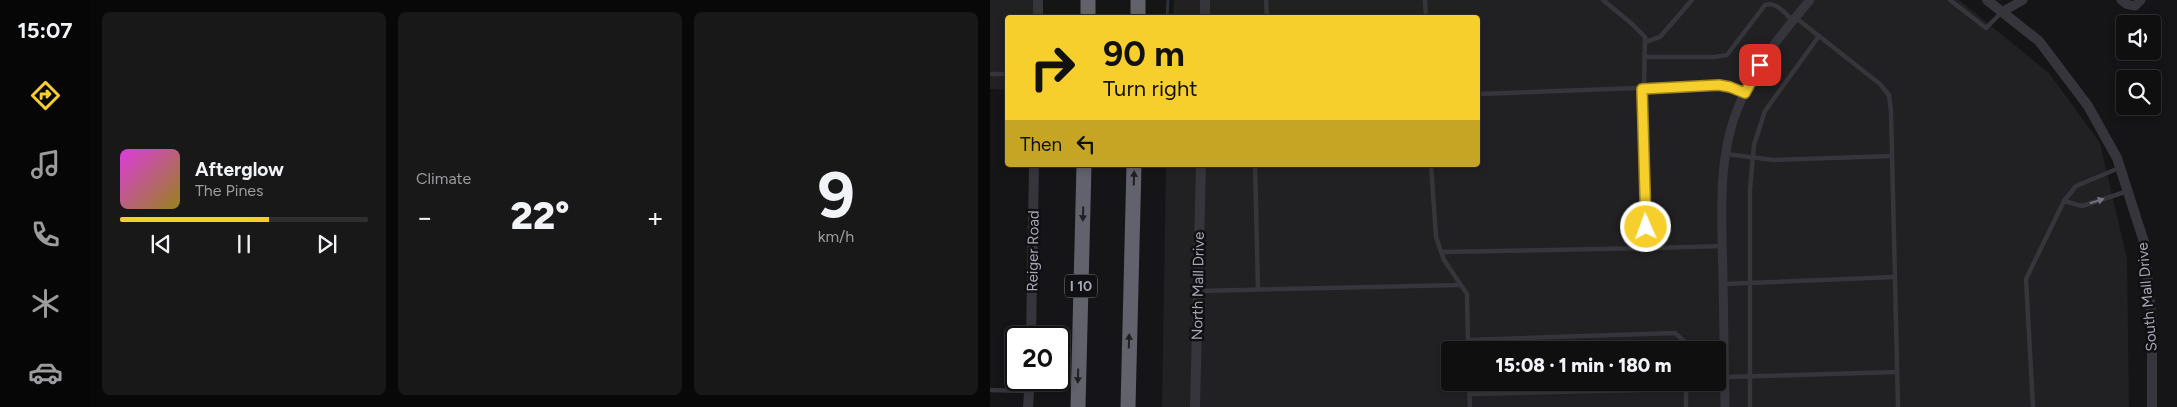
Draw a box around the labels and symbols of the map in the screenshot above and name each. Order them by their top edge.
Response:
pin [1739,44,1781,86]
one-way arrow [1130,170,1138,186]
one-way arrow [2090,196,2105,204]
position arrow [1619,200,1671,252]
one-way arrow [1079,206,1087,222]
street label: Reiger Road [1023,210,1043,292]
street label: North Mall Drive [1188,232,1208,340]
street label: South Mall Drive [2133,242,2161,352]
road number: I 10 [1065,274,1097,298]
speed limit sign: 20 [1005,326,1070,391]
one-way arrow [1126,333,1134,349]
one-way arrow [1074,368,1082,384]

